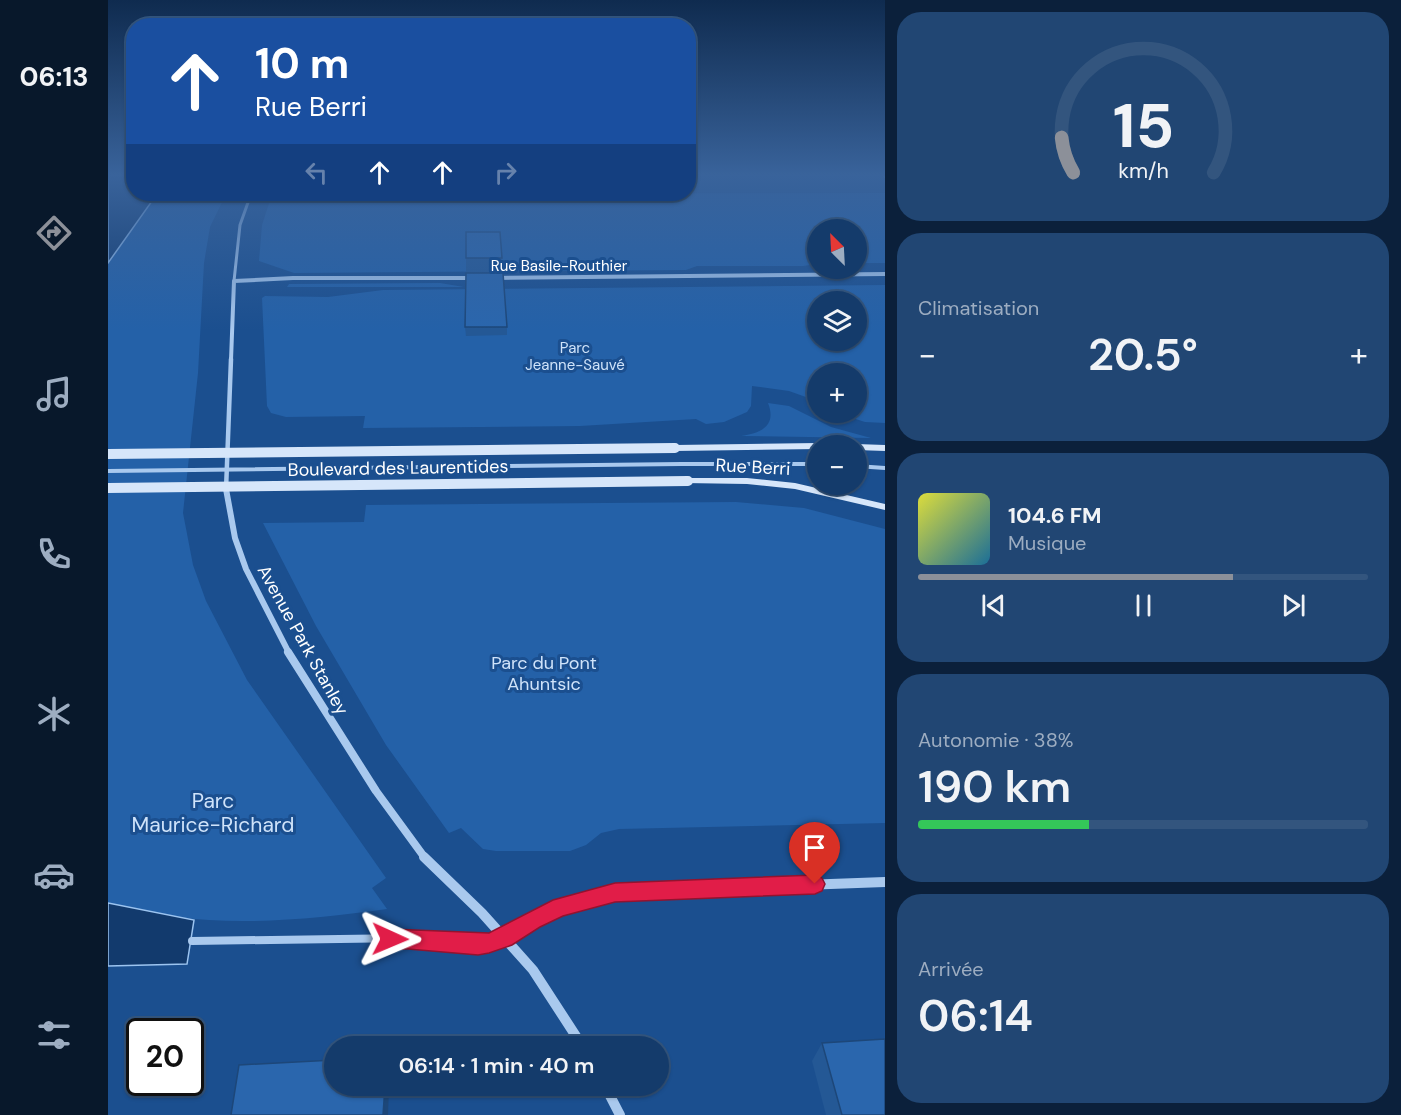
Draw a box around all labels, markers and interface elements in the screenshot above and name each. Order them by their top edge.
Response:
text: 10 m [255,36,349,91]
icon: ahead [156,42,234,120]
text: 06:13 [19,59,89,94]
text: 15 [1112,85,1174,166]
text: Rue Berri [255,89,367,124]
icon: left [300,156,333,189]
icon: ahead [363,156,396,189]
icon: ahead [426,156,459,189]
icon: right [489,156,522,189]
text: km/h [1118,158,1168,186]
icon: directions [33,212,75,254]
north arrow [807,219,867,279]
map controls [807,219,867,495]
street label: Rue Basile-Routhier [491,256,628,276]
button: layers [807,291,867,351]
text: Climatisation [918,295,1039,321]
text: 20.5° [1088,325,1198,384]
text: − [918,333,936,376]
text: + [1350,333,1368,376]
park label: Parc Jeanne-Sauvé [525,338,625,375]
button: + [807,363,867,423]
icon: music [33,373,75,415]
button: − [807,435,867,495]
street label: Rue Berri [715,453,791,481]
street label: Boulevard des Laurentides [287,454,509,482]
text: 104.6 FM [1008,501,1102,530]
text: Musique [1008,530,1086,556]
icon: phone [33,533,75,575]
street label: Avenue Park Stanley [252,561,354,719]
icon: previous [977,589,1010,622]
icon: pause [1127,589,1160,622]
icon: next [1277,589,1310,622]
park label: Parc du Pont Ahuntsic [491,651,597,696]
icon: climate [33,693,75,735]
text: Autonomie · 38% [918,727,1074,753]
text: 190 km [918,757,1071,816]
park label: Parc Maurice-Richard [132,787,294,839]
pin [789,822,840,884]
icon: arrive [798,831,831,864]
icon: car [33,854,75,896]
position arrow [358,907,422,971]
text: Arrivée [918,956,984,982]
text: 06:14 [918,986,1033,1045]
icon: filters [33,1014,75,1056]
speed limit sign: 20 [126,1018,204,1096]
text: 06:14 · 1 min · 40 m [399,1051,594,1080]

